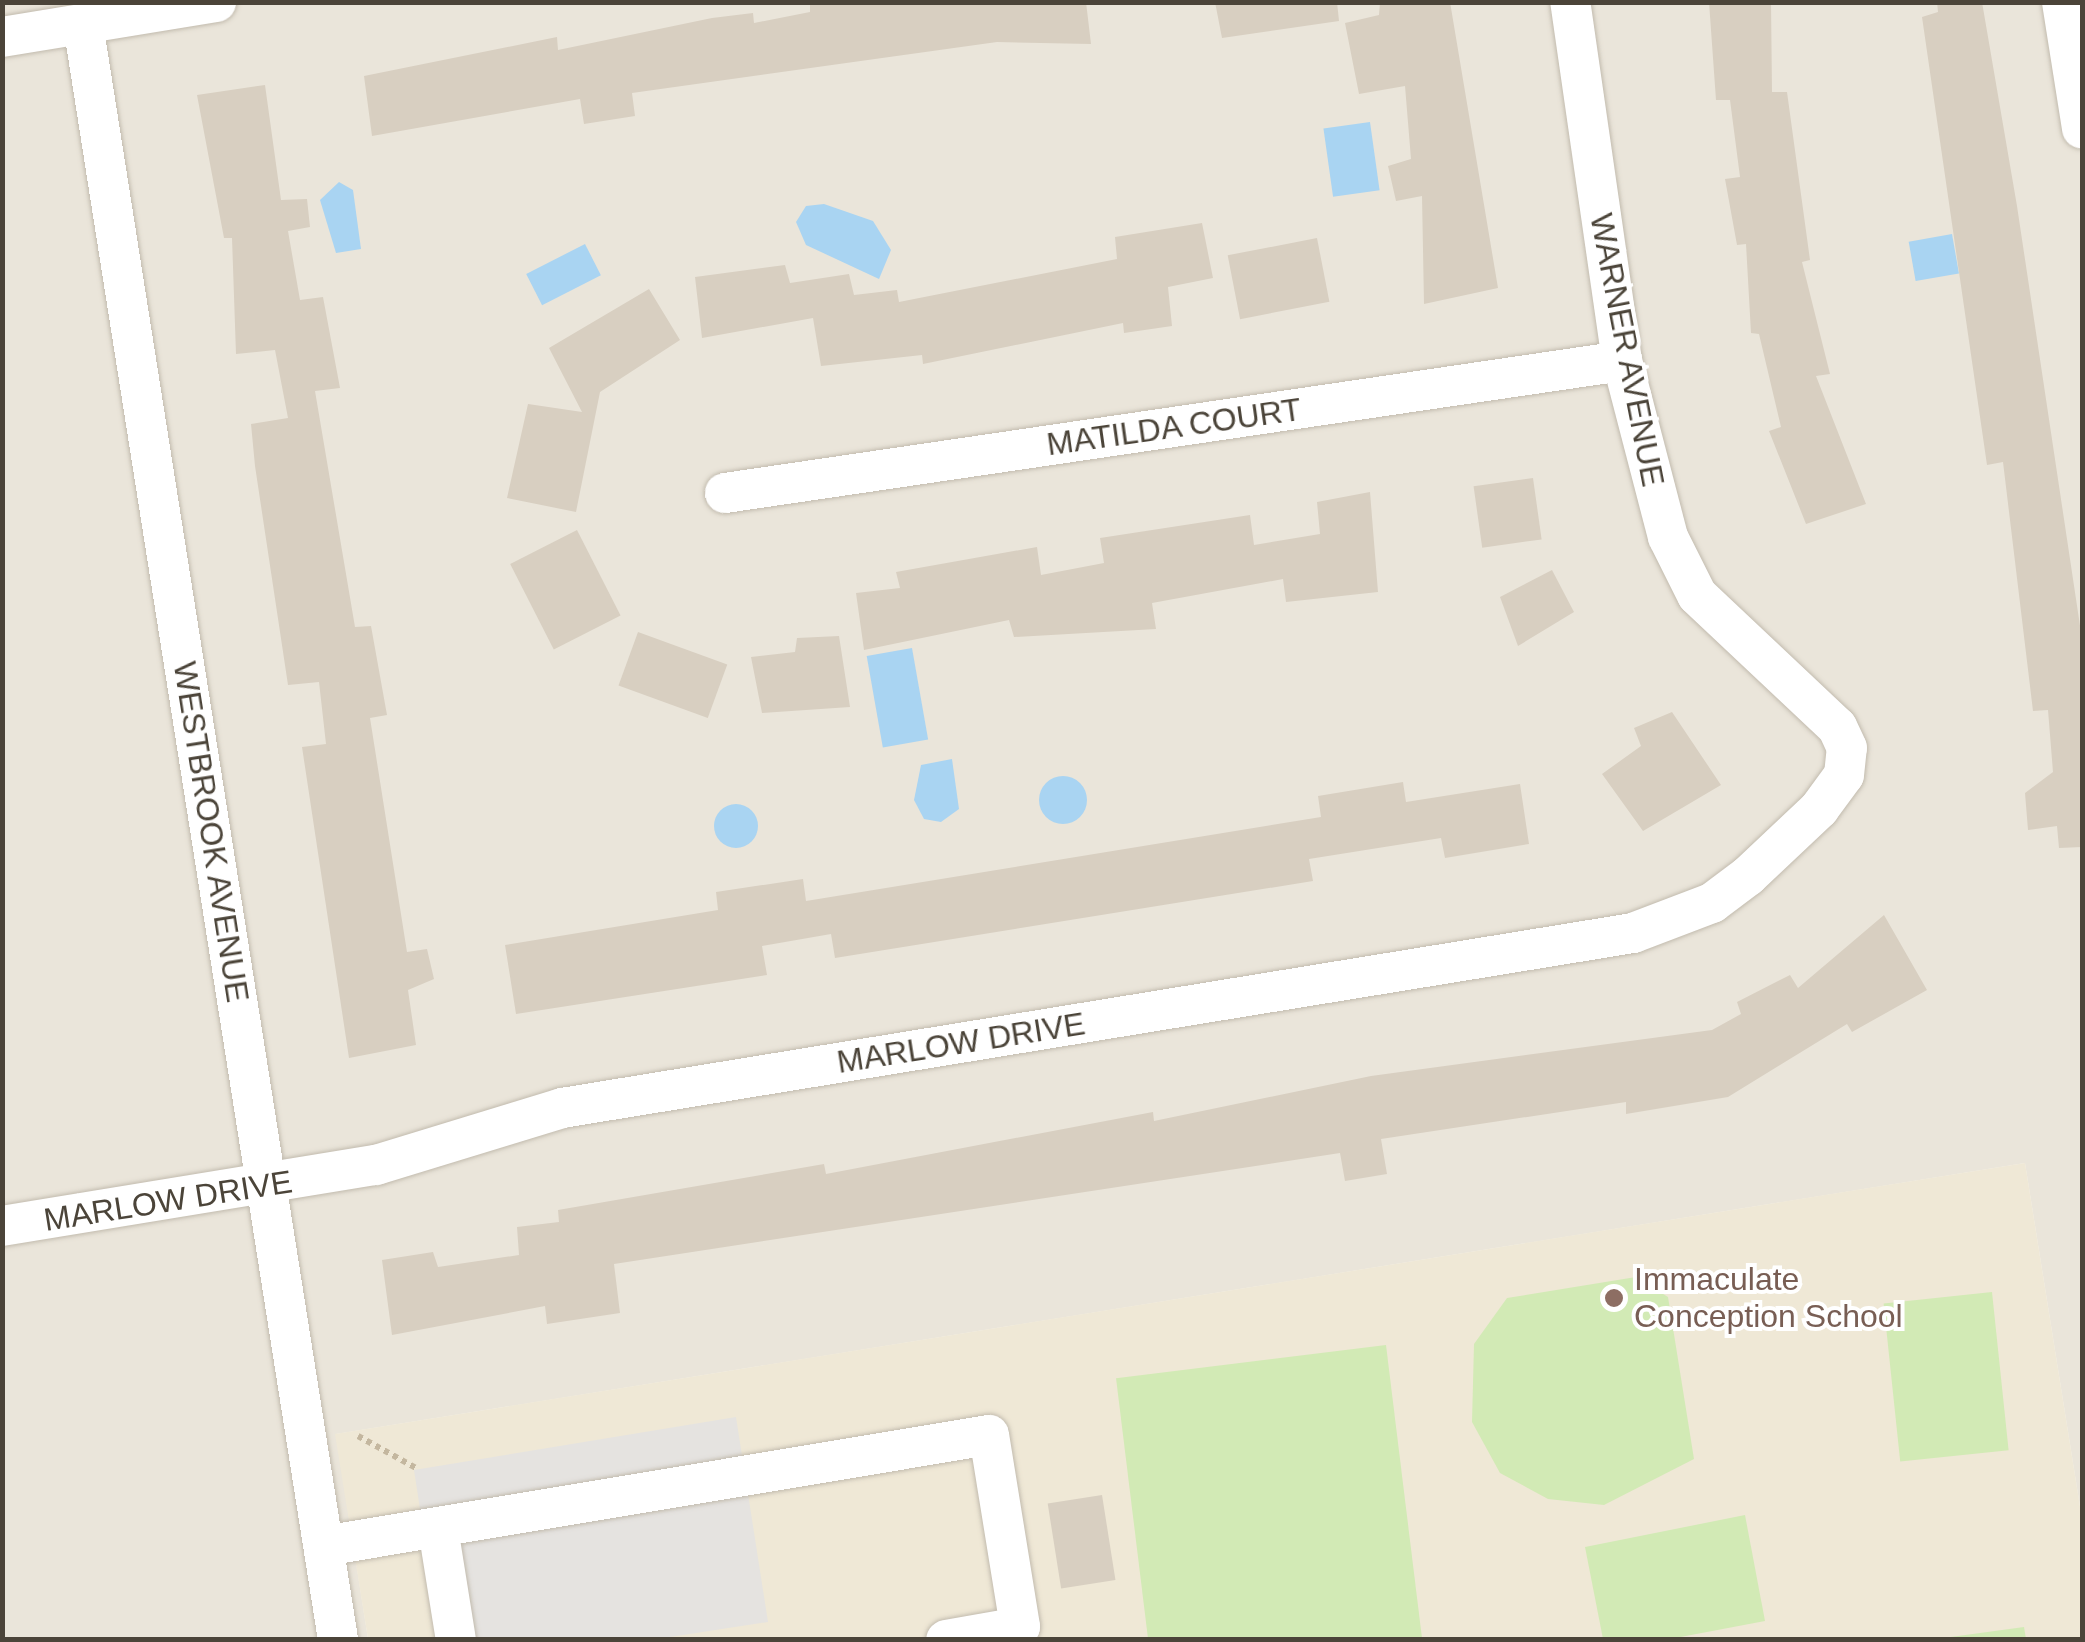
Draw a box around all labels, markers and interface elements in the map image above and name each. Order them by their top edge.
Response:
street label: WARNER AVENUE [1582,209,1672,491]
street label: MATILDA COURT [1043,390,1305,464]
street label: WESTBROOK AVENUE [165,658,257,1006]
street label: MARLOW DRIVE [834,1004,1088,1082]
street label: MARLOW DRIVE [41,1162,295,1240]
place label: Immaculate Conception School [1634,1261,1903,1336]
marker: Immaculate Conception School [1603,1287,1625,1309]

